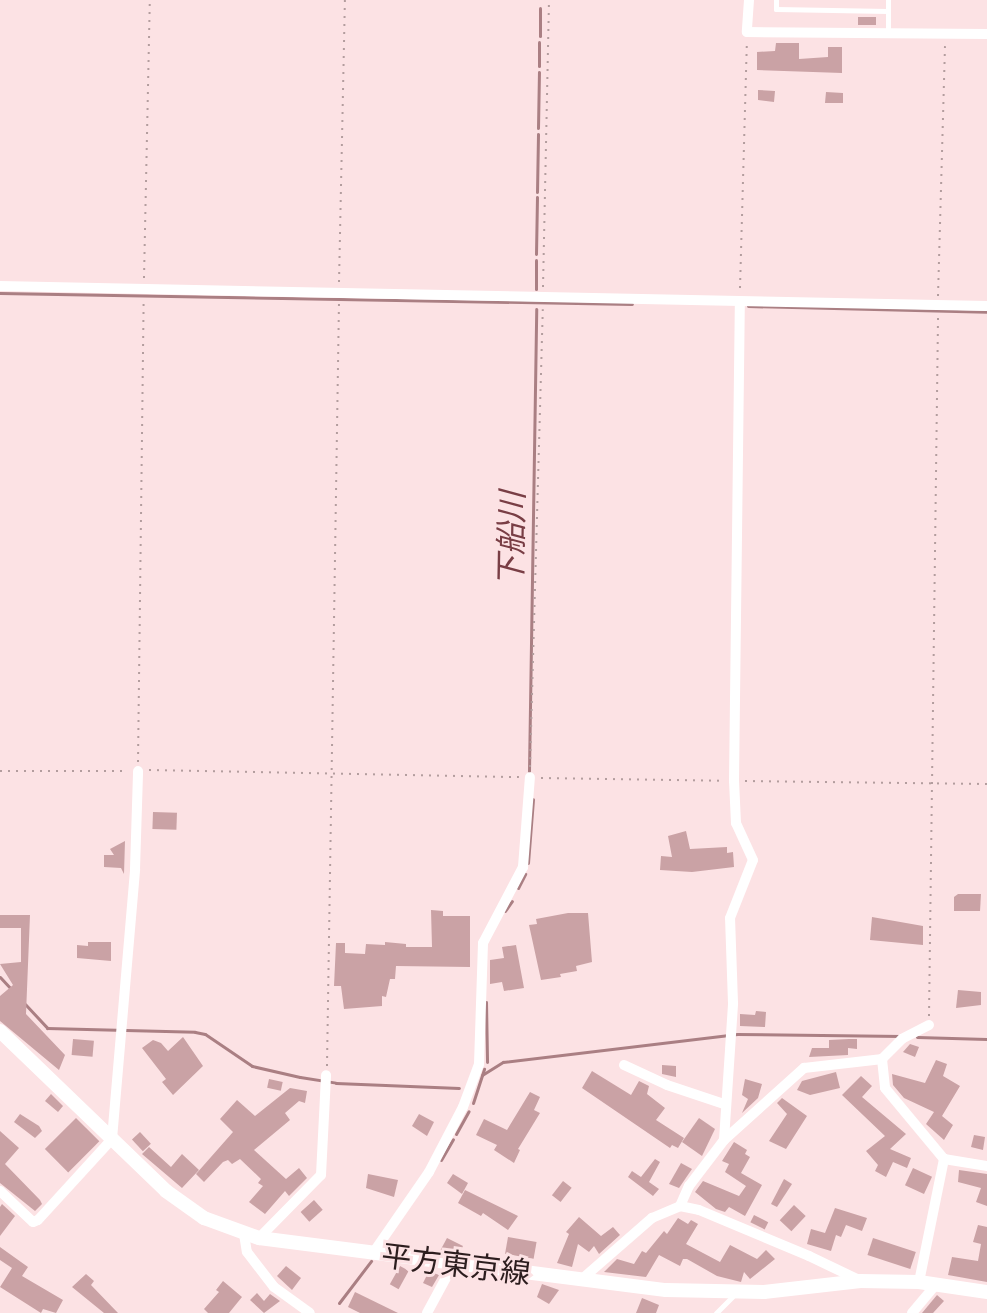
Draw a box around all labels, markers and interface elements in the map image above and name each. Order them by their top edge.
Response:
water label: 下船川 [490,491,530,587]
street label: 平方東京線 [379,1236,533,1290]

